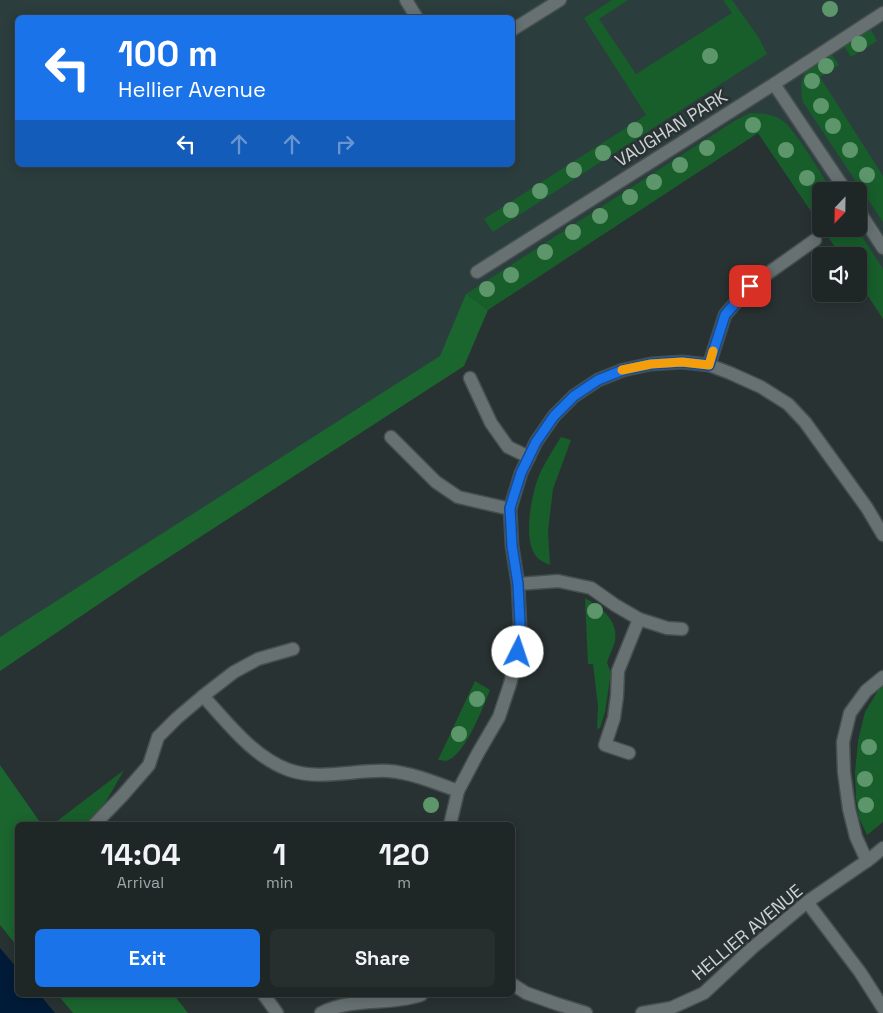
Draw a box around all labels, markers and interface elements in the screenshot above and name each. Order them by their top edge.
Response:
text: 100 m [118,32,218,76]
icon: left [35,35,100,100]
text: Hellier Avenue [118,75,266,103]
street label: VAUGHAN PARK [610,84,732,172]
icon: left [172,130,200,158]
icon: ahead [225,130,253,158]
icon: ahead [278,130,306,158]
icon: right [331,130,359,158]
north arrow [812,182,868,238]
map controls [812,182,867,302]
button: sound [812,247,867,302]
pin [729,265,771,307]
icon: arrive [736,272,764,300]
position arrow [491,625,543,677]
text: 14:04 [100,835,181,874]
text: 1 [273,835,286,874]
text: 120 [379,835,430,874]
text: Arrival [117,872,164,893]
text: min [266,872,293,893]
text: m [397,872,411,893]
street label: HELLIER AVENUE [687,879,807,985]
button: Exit [35,929,260,987]
button: Share [270,929,495,987]

